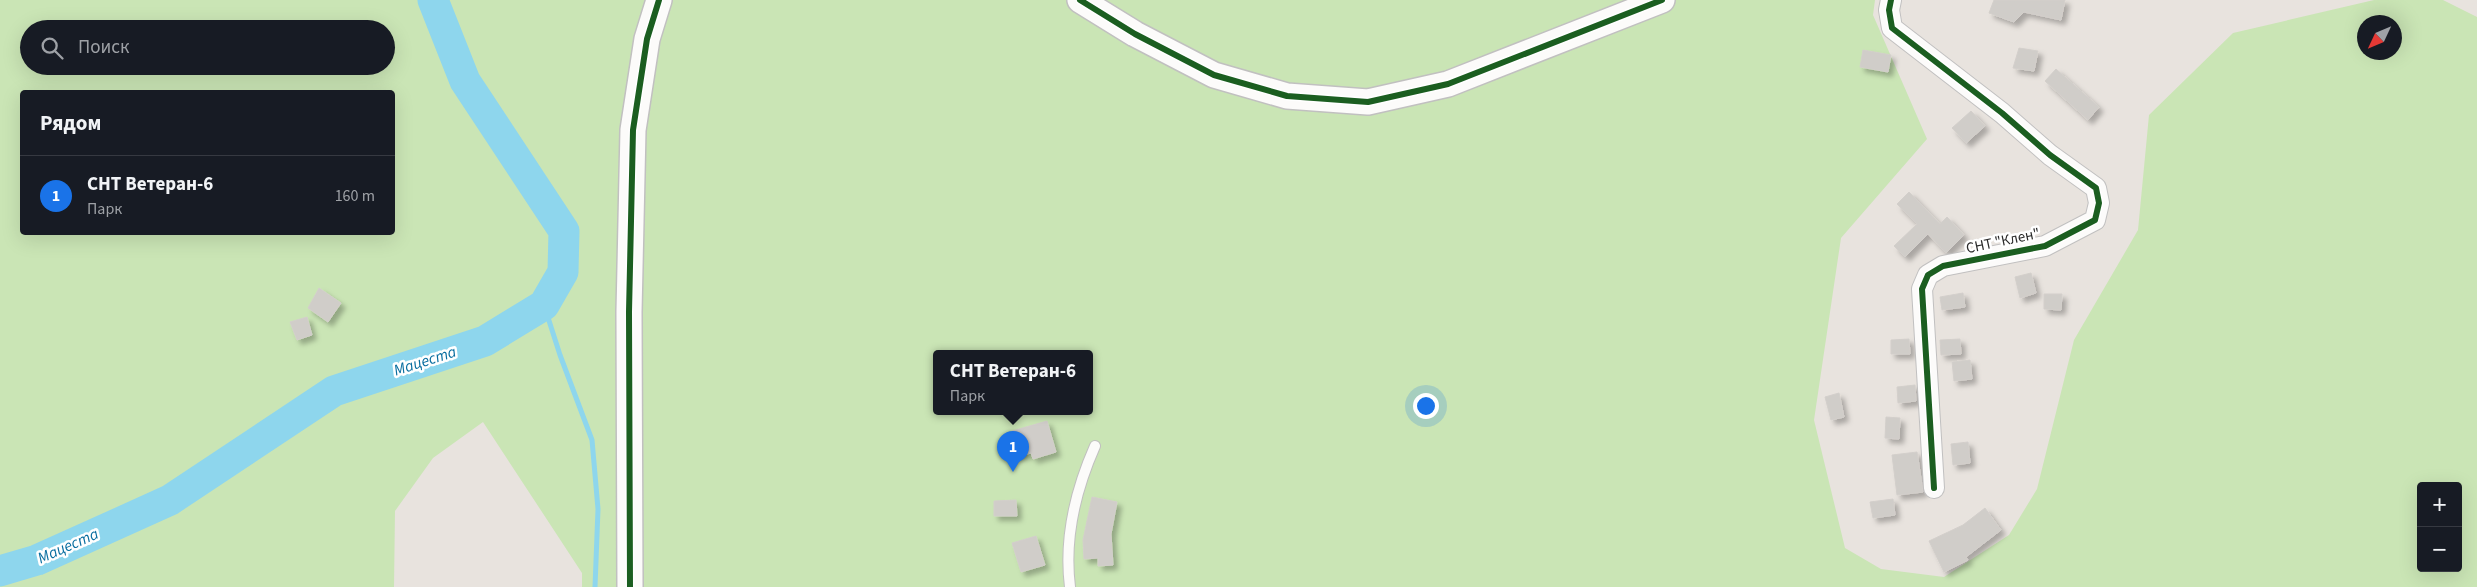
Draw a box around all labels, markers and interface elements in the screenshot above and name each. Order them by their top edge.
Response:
north arrow [2357,15,2402,60]
search box [20,20,395,75]
icon: search [38,34,66,62]
text: Поиск [78,34,129,61]
text: Рядом [40,108,101,138]
text: СНТ Ветеран-6 [87,171,213,198]
text: 1 [52,185,60,207]
text: 160 m [335,185,375,207]
text: Парк [87,198,122,220]
street label: СНТ "Клен" [1964,223,2042,259]
water label: Мацеста [391,340,459,381]
popup [933,350,1093,415]
text: СНТ Ветеран-6 [950,358,1076,385]
text: Парк [950,385,985,407]
your location [1413,393,1439,419]
pin: 1 [997,431,1029,472]
map controls [2417,482,2462,572]
button: + [2417,482,2462,527]
water label: Мацеста [34,523,102,569]
button: − [2417,527,2462,572]

